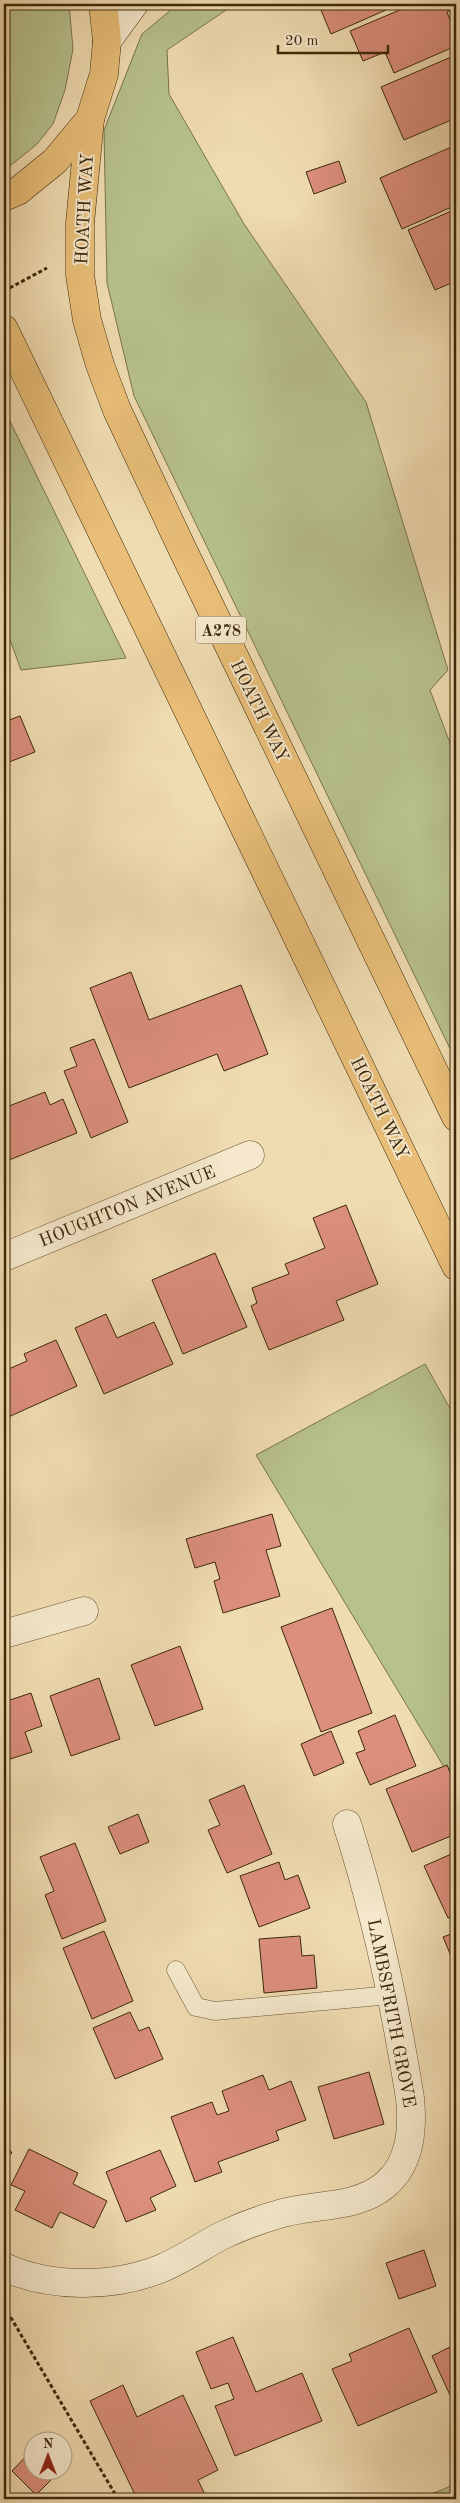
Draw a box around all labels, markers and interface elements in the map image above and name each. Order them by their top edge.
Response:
scale bar [278,22,388,54]
text: 20 m [285,34,319,49]
street label: HOATH WAY [73,153,97,265]
road number: A278 [196,616,246,644]
street label: HOATH WAY [227,657,292,765]
street label: HOATH WAY [347,1054,412,1162]
street label: HOUGHTON AVENUE [37,1163,218,1251]
street label: LAMBSFRITH GROVE [364,1917,418,2109]
north arrow [22,2430,72,2480]
text: N [43,2437,54,2451]

